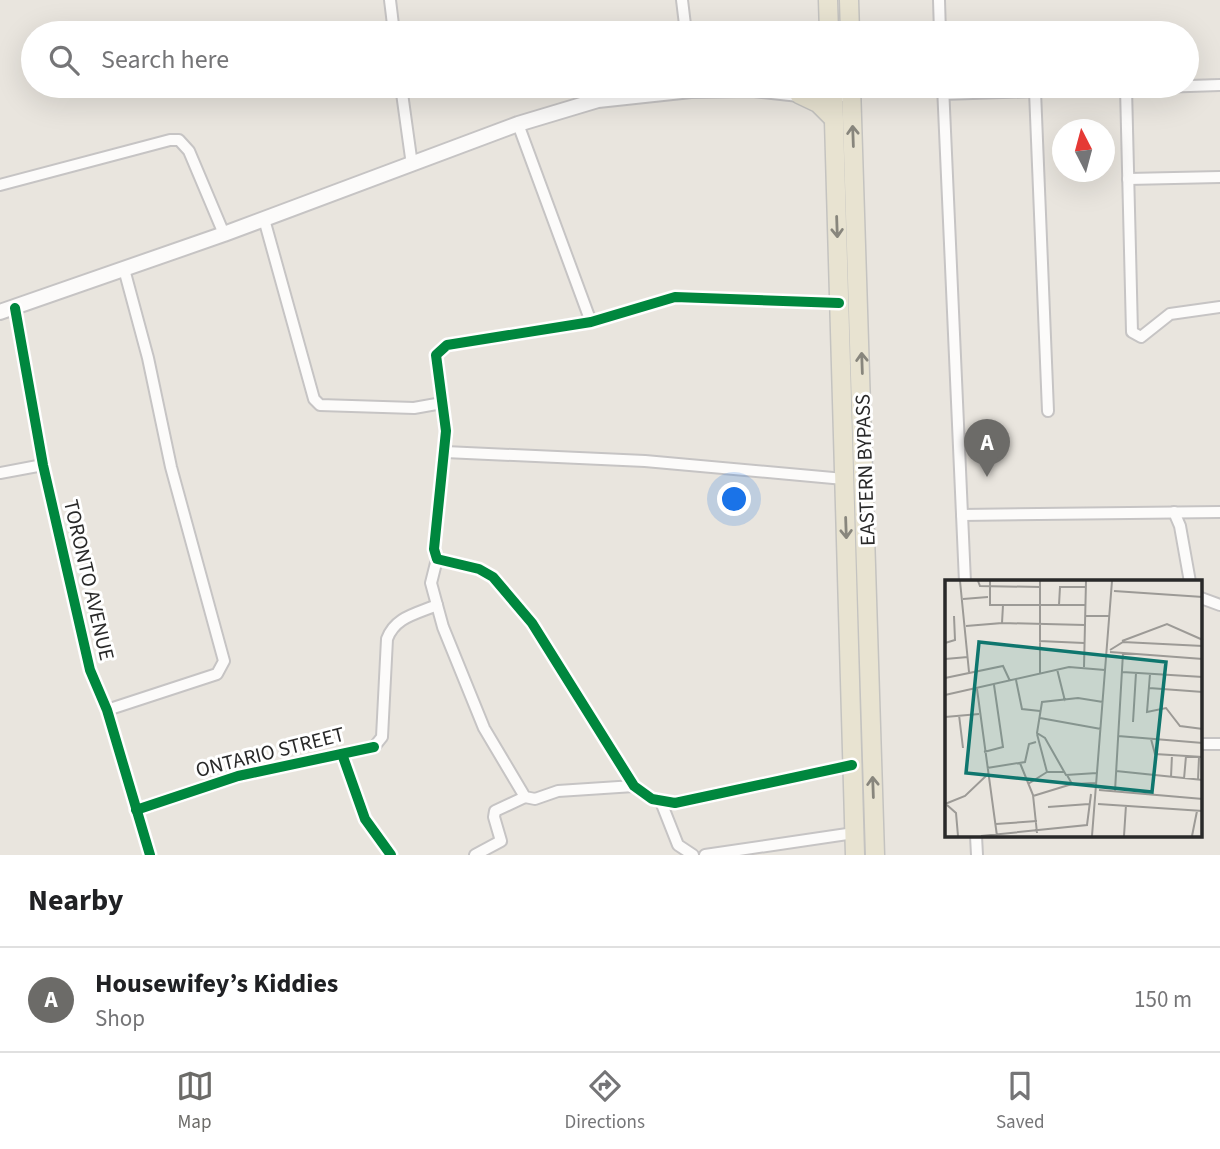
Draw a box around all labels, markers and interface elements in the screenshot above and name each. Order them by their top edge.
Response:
search box [21,21,1199,98]
icon: search [45,41,83,79]
text: Search here [101,41,229,78]
north arrow [1052,119,1115,182]
one-way arrow [847,125,860,148]
one-way arrow [830,216,844,239]
one-way arrow [855,352,868,375]
street label: EASTERN BYPASS [847,394,883,546]
pin: A [964,419,1010,477]
your location [717,482,751,516]
street label: TORONTO AVENUE [56,497,122,663]
one-way arrow [839,517,852,540]
inset map [945,580,1202,838]
street label: ONTARIO STREET [192,719,348,785]
one-way arrow [866,776,880,799]
text: Nearby [28,879,123,922]
text: Housewifey’s Kiddies [95,965,338,1002]
text: A [44,983,58,1016]
text: 150 m [1134,983,1192,1016]
text: Shop [95,1002,145,1035]
tab: Map [176,1067,214,1136]
tab: Directions [565,1067,645,1136]
tab: Saved [996,1067,1044,1136]

